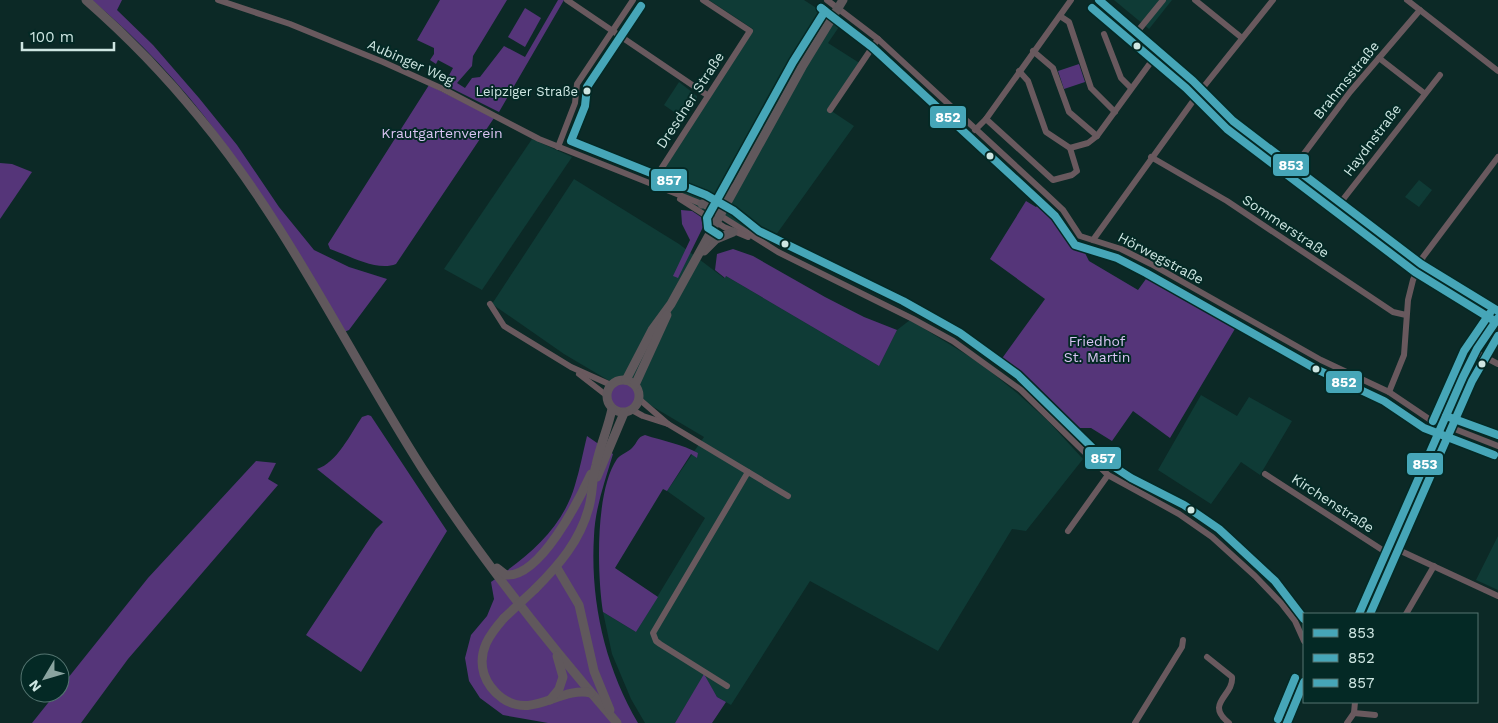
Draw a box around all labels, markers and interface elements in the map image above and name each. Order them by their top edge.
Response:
scale bar [22,20,115,52]
text: 100 m [30,28,74,46]
street label: Aubinger Weg [365,36,457,88]
street label: Brahmsstraße [1310,38,1382,122]
unlabelled marker [1132,41,1142,51]
street label: Dresdner Straße [653,49,727,151]
place label: Leipziger Straße [475,84,578,99]
marker: Leipziger Straße [582,86,592,96]
street label: Haydnstraße [1340,101,1404,179]
line badge: 852 [929,105,967,129]
text: 852 [935,109,961,125]
park label: Krautgartenverein [381,125,503,141]
unlabelled marker [985,151,995,161]
line badge: 853 [1272,153,1310,177]
text: 853 [1278,157,1304,173]
line badge: 857 [650,168,688,192]
text: 857 [656,172,682,188]
street label: Sommerstraße [1240,191,1332,261]
street label: Hörwegstraße [1115,229,1207,287]
unlabelled marker [780,239,790,249]
park label: Friedhof St. Martin [1064,333,1130,365]
unlabelled marker [1477,359,1487,369]
unlabelled marker [1311,364,1321,374]
line badge: 852 [1325,370,1363,394]
text: 852 [1331,374,1357,390]
line badge: 857 [1084,446,1122,470]
text: 857 [1090,450,1116,466]
line badge: 853 [1406,452,1444,476]
text: 853 [1412,456,1438,472]
street label: Kirchenstraße [1289,470,1377,536]
unlabelled marker [1186,505,1196,515]
legend [1303,613,1478,703]
text: 853 [1348,624,1375,642]
text: 852 [1348,649,1375,667]
north arrow [20,653,70,703]
text: 857 [1348,674,1374,692]
text: N [25,677,44,695]

